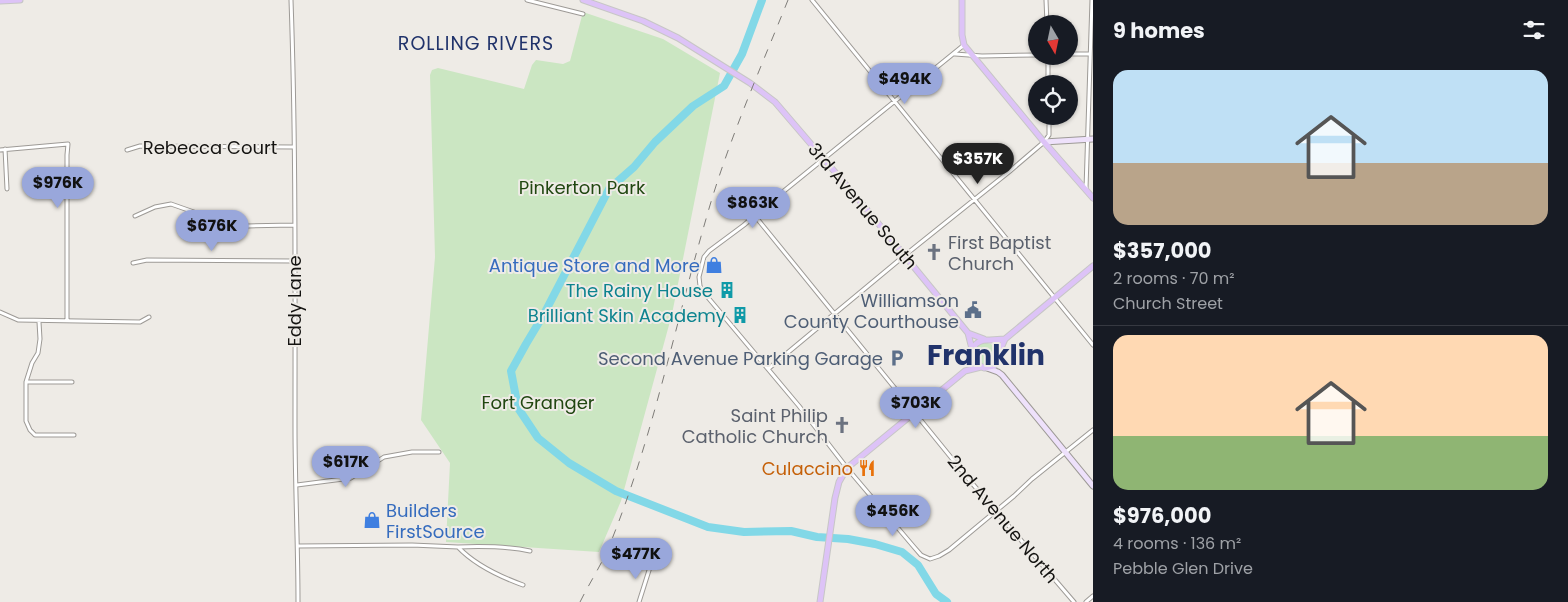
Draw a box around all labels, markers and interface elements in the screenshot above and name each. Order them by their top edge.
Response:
north arrow [1028,15,1078,65]
map controls [1028,15,1078,125]
text: 9 homes [1113,16,1205,45]
icon: filters [1520,16,1548,44]
district label: ROLLING RIVERS [398,30,554,57]
pin: $494K [870,62,940,105]
text: $494K [878,67,932,90]
button: locate [1028,75,1078,125]
icon: home [1286,102,1376,192]
street label: Rebecca Court [143,135,277,160]
street label: 3rd Avenue South [803,137,923,275]
pin: $357K [943,142,1013,185]
text: $357K [953,147,1003,170]
pin: $976K [23,166,93,209]
text: $976K [33,171,83,194]
park label: Pinkerton Park [519,175,646,200]
pin: $863K [718,186,788,229]
text: $863K [727,191,779,214]
pin: $676K [177,210,247,252]
text: $676K [187,214,237,237]
place label: First Baptist Church [948,230,1051,276]
text: $357,000 [1113,236,1212,265]
church icon: First Baptist Church [924,242,944,262]
place label: Antique Store and More [489,253,700,278]
street label: Eddy Lane [282,255,307,347]
shop icon: Antique Store and More [704,255,724,275]
text: 2 rooms · 70 m² [1113,267,1235,290]
place label: The Rainy House [566,278,713,303]
building icon: The Rainy House [717,280,737,300]
place label: Williamson County Courthouse [784,288,959,334]
text: Church Street [1113,292,1223,315]
public building icon: Williamson County Courthouse [963,300,983,320]
place label: Brilliant Skin Academy [528,303,726,328]
building icon: Brilliant Skin Academy [730,305,750,325]
district label: Franklin [927,336,1045,375]
place label: Second Avenue Parking Garage [598,346,883,371]
parking icon: Second Avenue Parking Garage [887,348,907,368]
icon: home [1286,368,1376,458]
pin: $703K [881,386,951,429]
park label: Fort Granger [481,390,595,415]
text: $703K [891,391,941,414]
place label: Saint Philip Catholic Church [682,403,828,449]
church icon: Saint Philip Catholic Church [832,415,852,435]
pin: $617K [311,446,381,488]
text: $617K [323,450,369,473]
street label: 2nd Avenue North [942,450,1064,588]
place label: Culaccino [762,456,853,481]
restaurant icon: Culaccino [857,458,877,478]
pin: $456K [858,494,928,537]
place label: Builders FirstSource [386,498,485,544]
text: $456K [866,499,920,522]
text: $976,000 [1113,501,1211,530]
shop icon: Builders FirstSource [362,510,382,530]
text: 4 rooms · 136 m² [1113,532,1241,555]
pin: $477K [601,538,671,580]
text: $477K [611,542,661,565]
text: Pebble Glen Drive [1113,557,1253,580]

